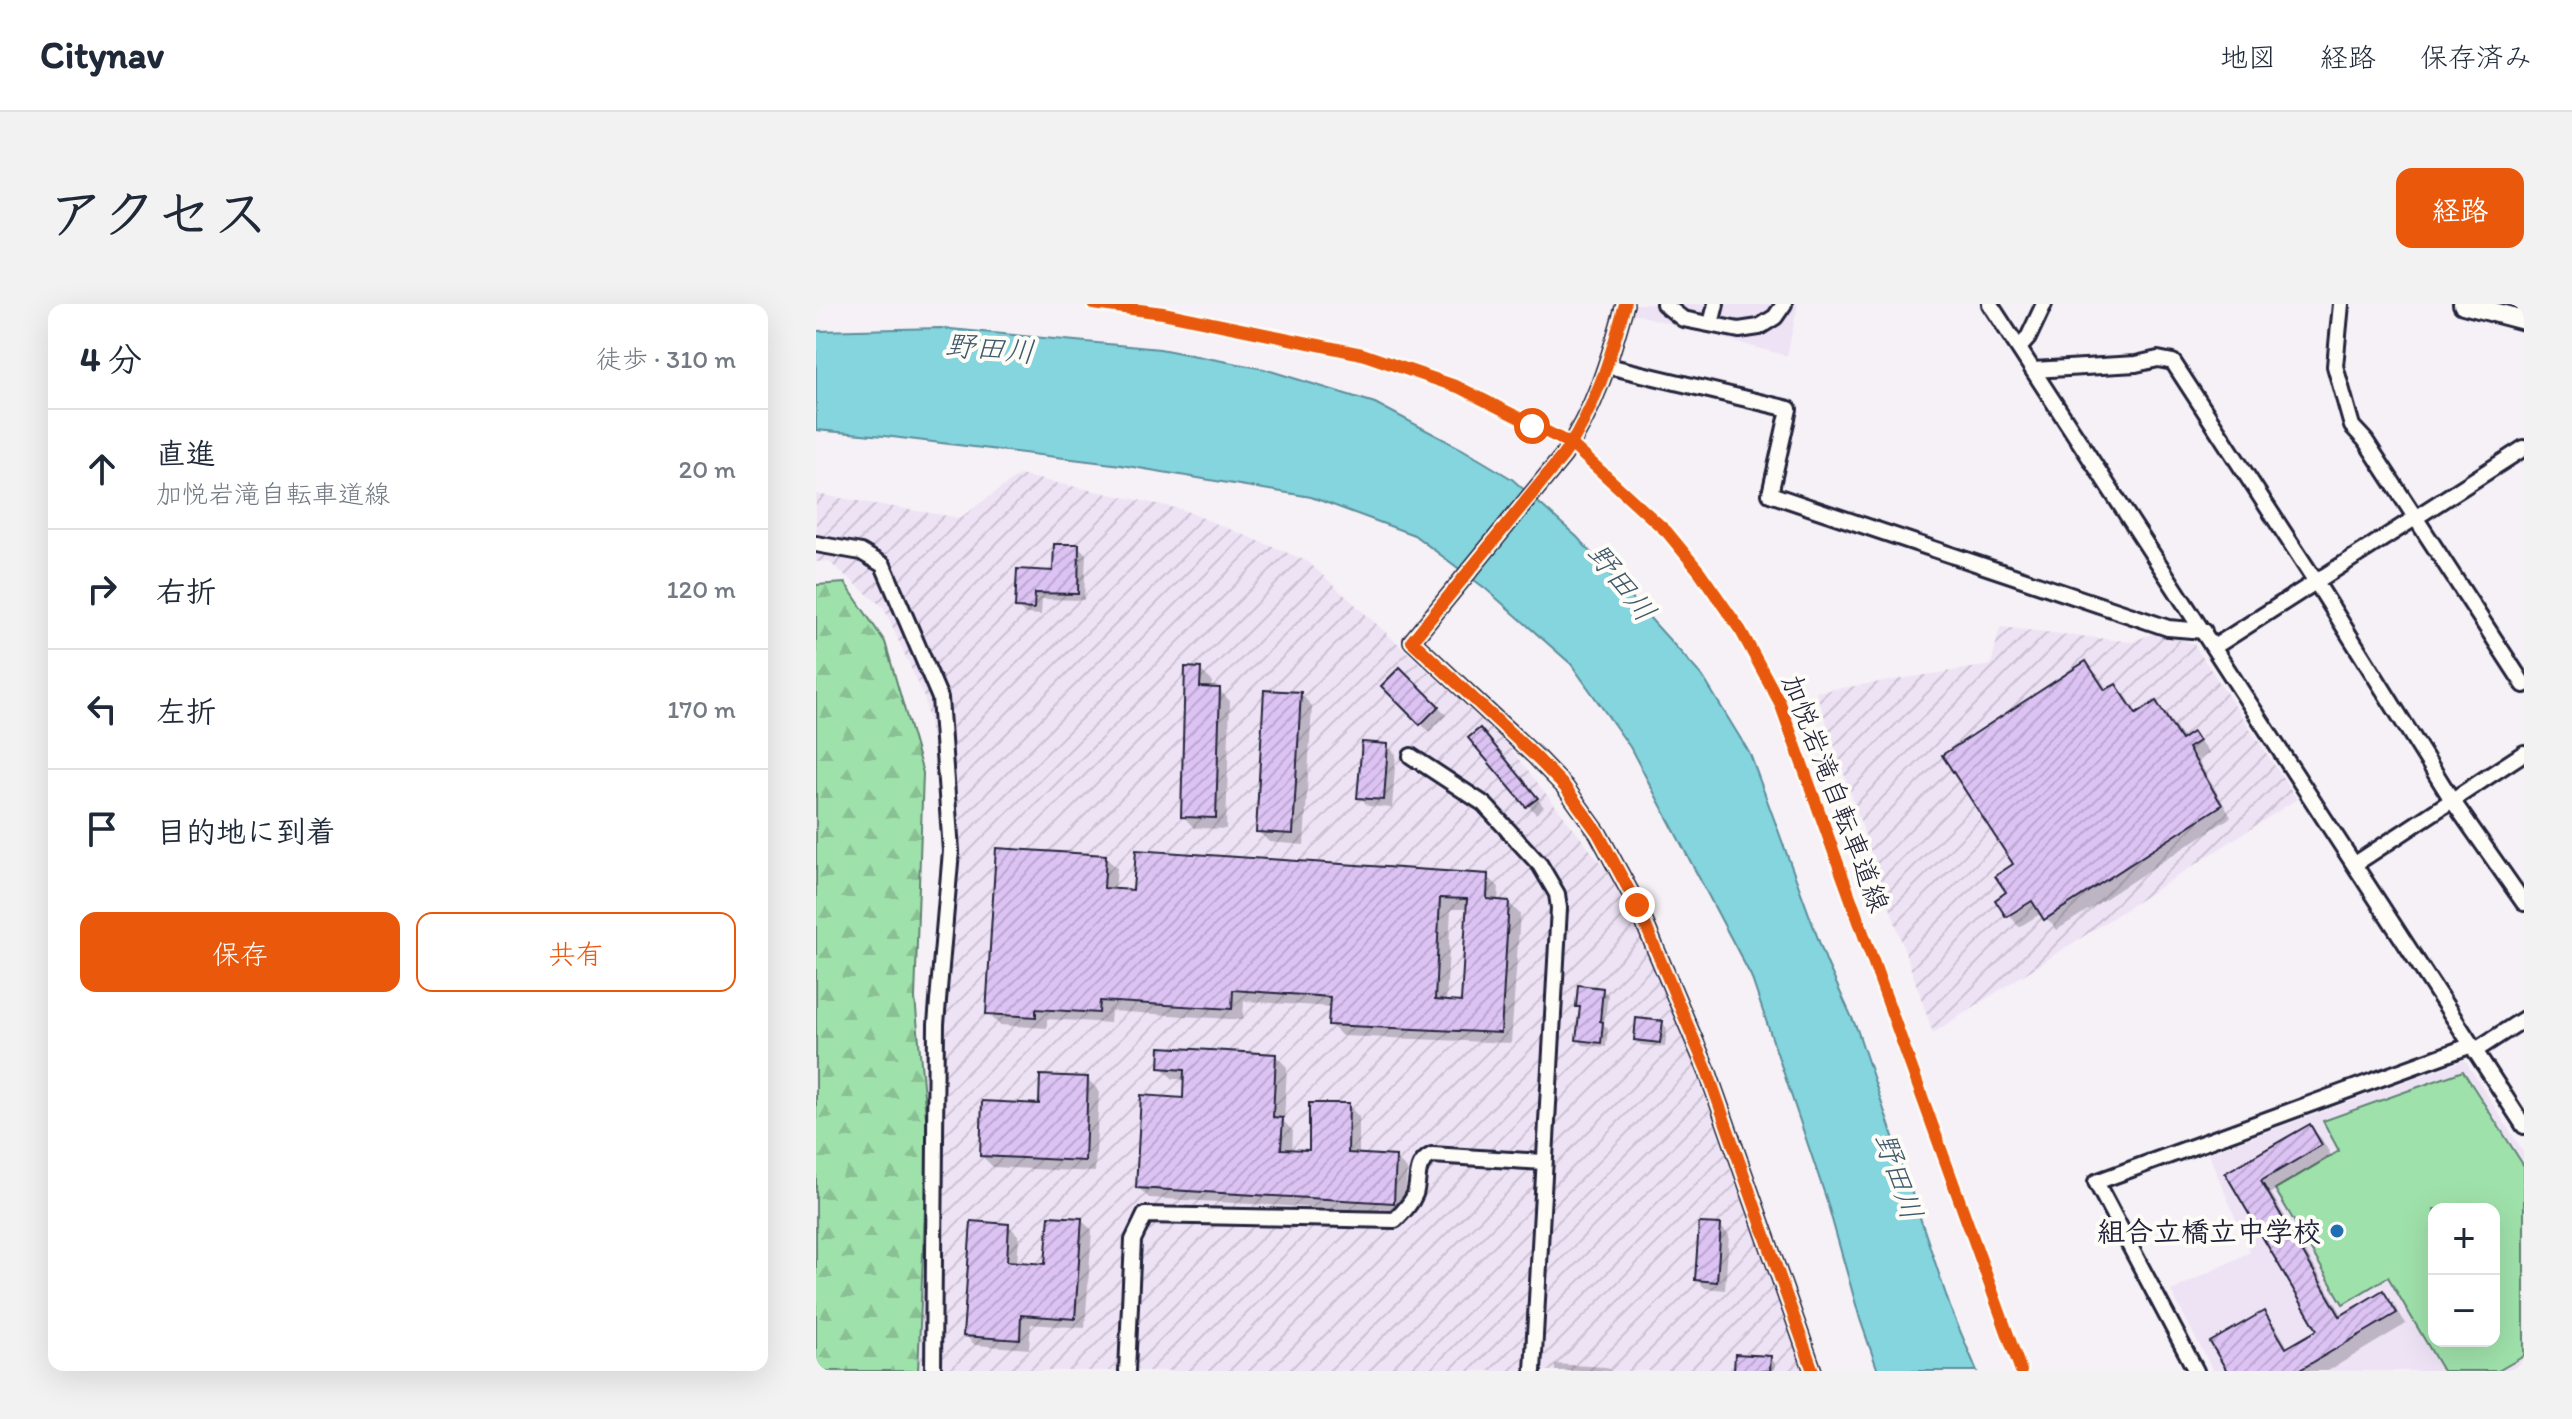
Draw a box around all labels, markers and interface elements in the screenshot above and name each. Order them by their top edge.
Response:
text: Citynav [40,32,164,78]
text: 地図 [2220,40,2276,74]
text: 経路 [2320,40,2376,74]
text: 保存済み [2420,40,2532,74]
button: 経路 [2396,168,2524,248]
text: アクセス [48,180,269,247]
water label: 野田川 [944,326,1036,370]
text: 4 分 [80,339,142,380]
text: 徒歩 · 310 m [596,343,736,375]
route start [1514,408,1550,444]
text: 直進 [156,435,216,472]
icon: ahead [80,447,124,491]
text: 20 m [679,453,736,485]
text: 加悦岩滝自転車道線 [156,478,390,510]
water label: 野田川 [1580,535,1664,629]
icon: right [80,567,124,611]
text: 右折 [156,573,216,610]
text: 120 m [667,573,736,605]
street label: 加悦岩滝自転車道線 [1775,669,1897,917]
icon: left [80,687,124,731]
text: 左折 [156,693,216,730]
text: 170 m [667,693,736,725]
icon: arrive [80,807,124,851]
text: 目的地に到着 [156,813,336,850]
route end [1619,887,1655,923]
button: 保存 [80,912,400,992]
button: 共有 [416,912,736,992]
water label: 野田川 [1867,1127,1931,1225]
map controls [2428,1203,2500,1347]
button: + [2428,1203,2500,1275]
place label: 組合立橋立中学校 [2097,1214,2321,1248]
marker: 組合立橋立中学校 [2328,1222,2346,1240]
button: − [2428,1275,2500,1347]

